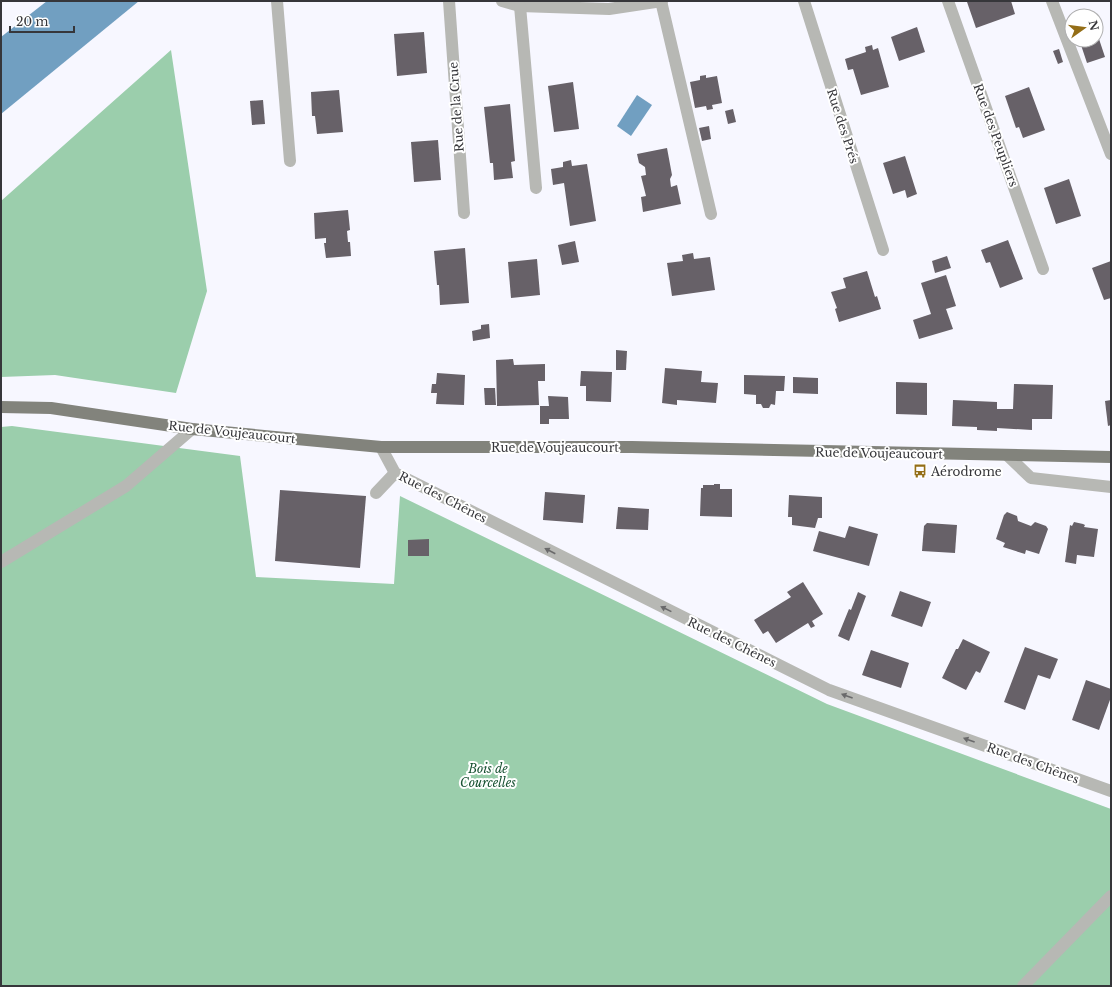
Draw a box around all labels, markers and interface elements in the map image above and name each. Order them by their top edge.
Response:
scale bar [10,8,74,34]
north arrow [1064,8,1104,48]
text: 20 m [16,14,48,29]
text: N [1086,19,1102,33]
street label: Rue de la Crue [445,61,467,153]
street label: Rue des Peupliers [970,81,1022,189]
street label: Rue des Prés [824,87,862,165]
street label: Rue de Voujeaucourt [168,418,297,446]
street label: Rue de Voujeaucourt [491,440,619,455]
street label: Rue de Voujeaucourt [815,444,943,462]
bus stop icon: Aérodrome [912,463,928,479]
place label: Aérodrome [930,464,1002,479]
street label: Rue des Chênes [396,468,490,526]
one-way arrow [545,548,556,554]
one-way arrow [661,606,672,613]
street label: Rue des Chênes [685,614,779,670]
one-way arrow [840,693,852,699]
one-way arrow [962,737,974,743]
street label: Rue des Chênes [985,739,1081,787]
park label: Bois de Courcelles [460,761,516,790]

